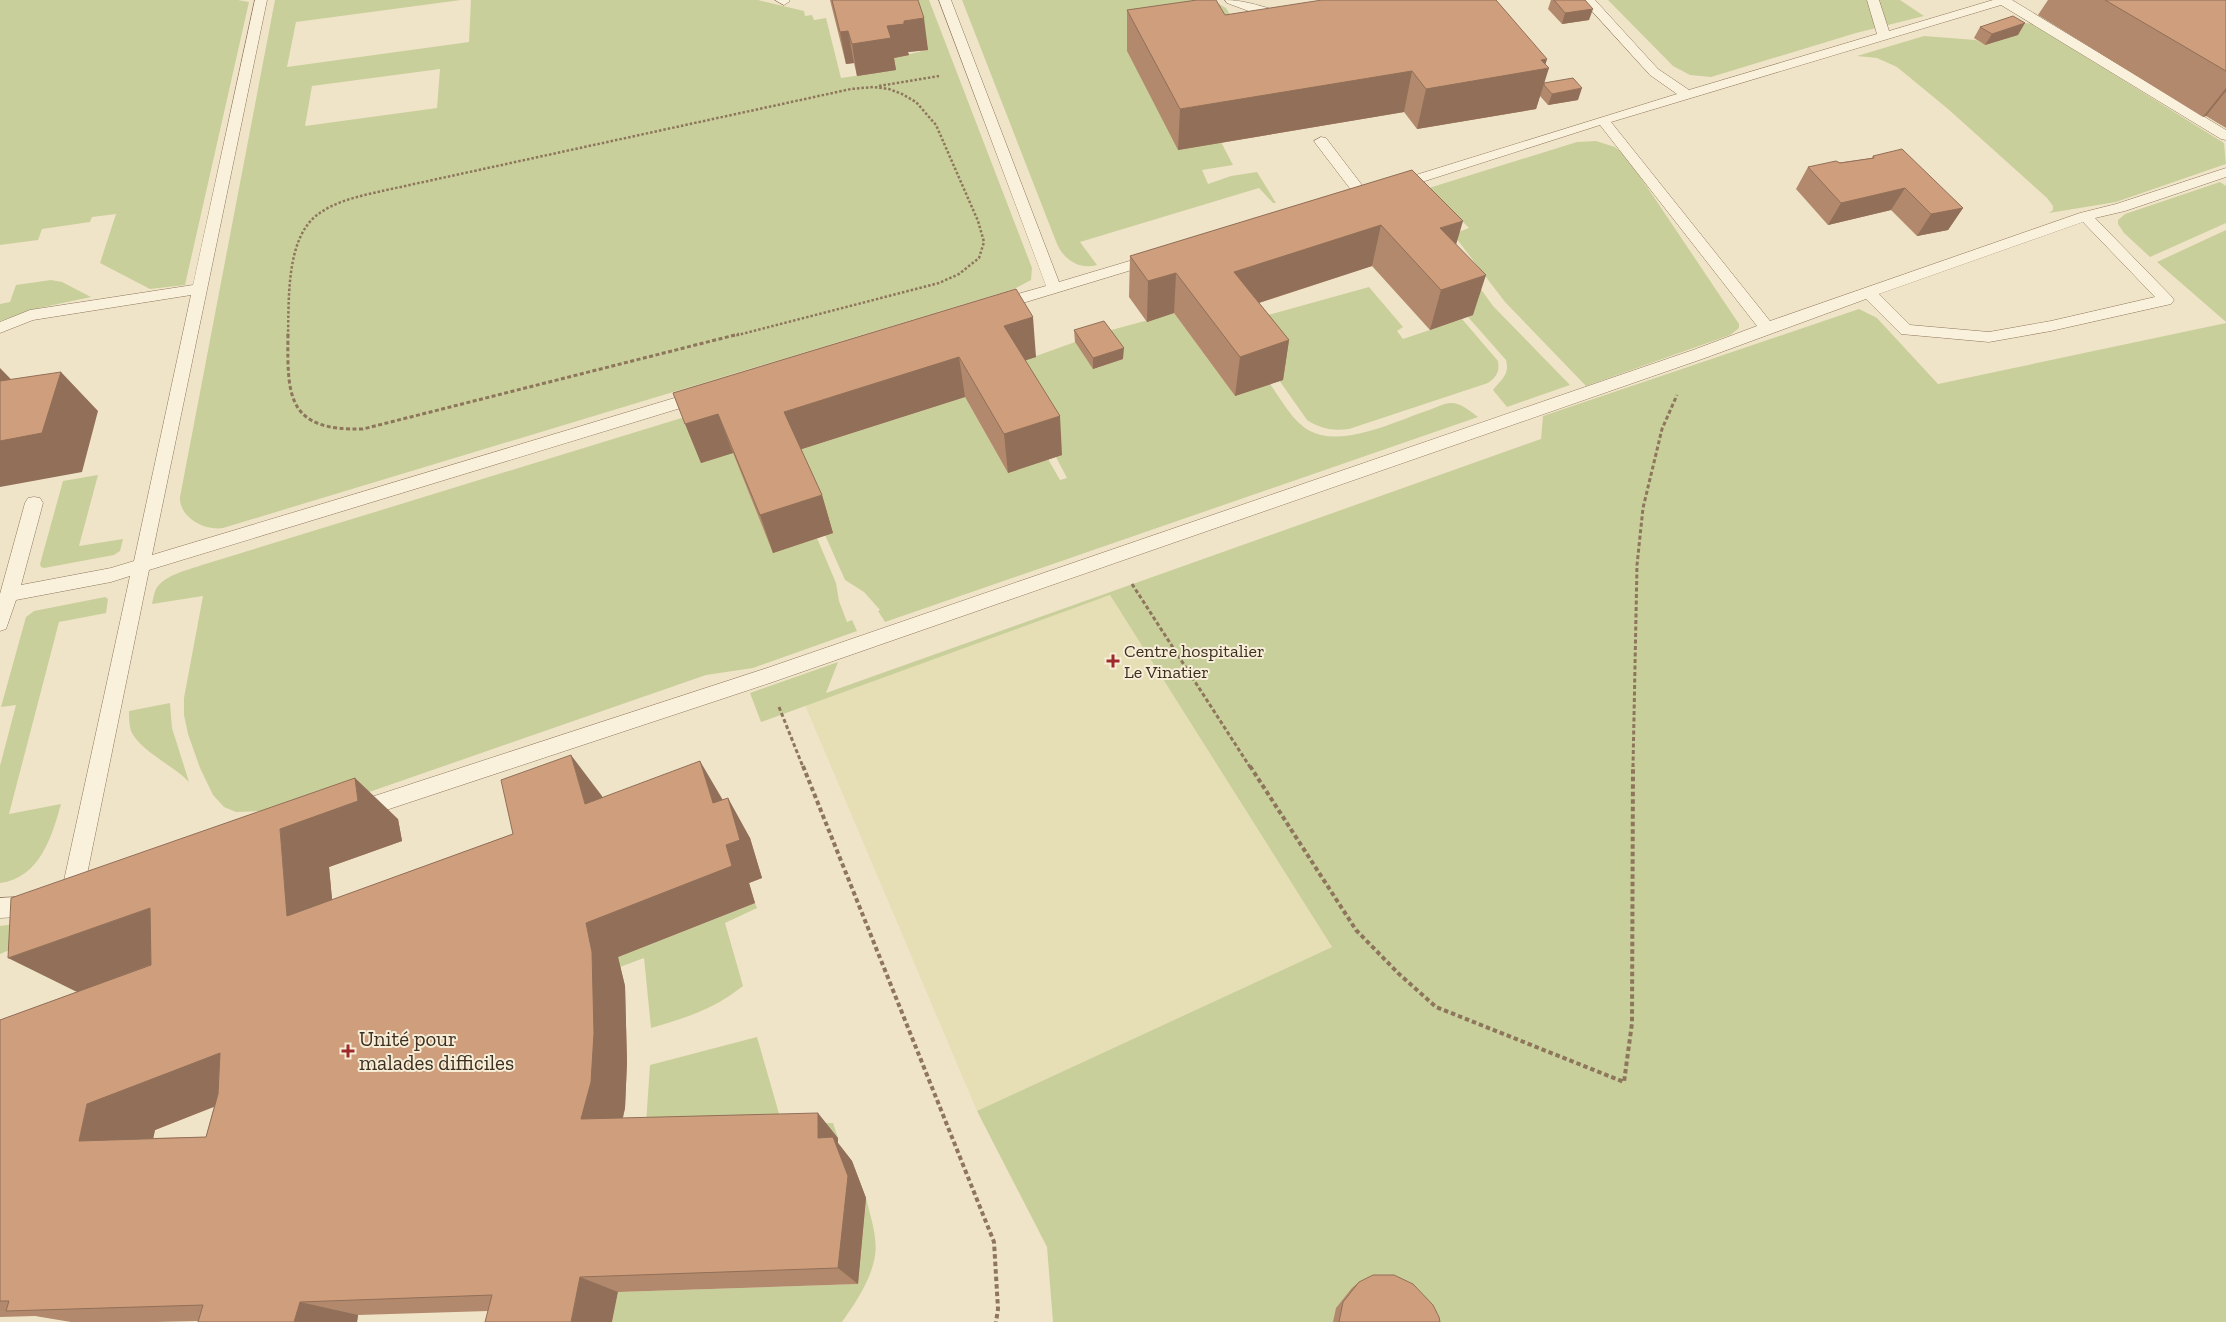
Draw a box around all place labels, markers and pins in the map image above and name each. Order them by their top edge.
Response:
place label: Centre hospitalier Le Vinatier [1124,640,1265,683]
marker: Centre hospitalier Le Vinatier [1106,654,1120,668]
place label: Unité pour malades difficiles [359,1026,514,1075]
marker: Unité pour malades difficiles [341,1044,355,1058]

